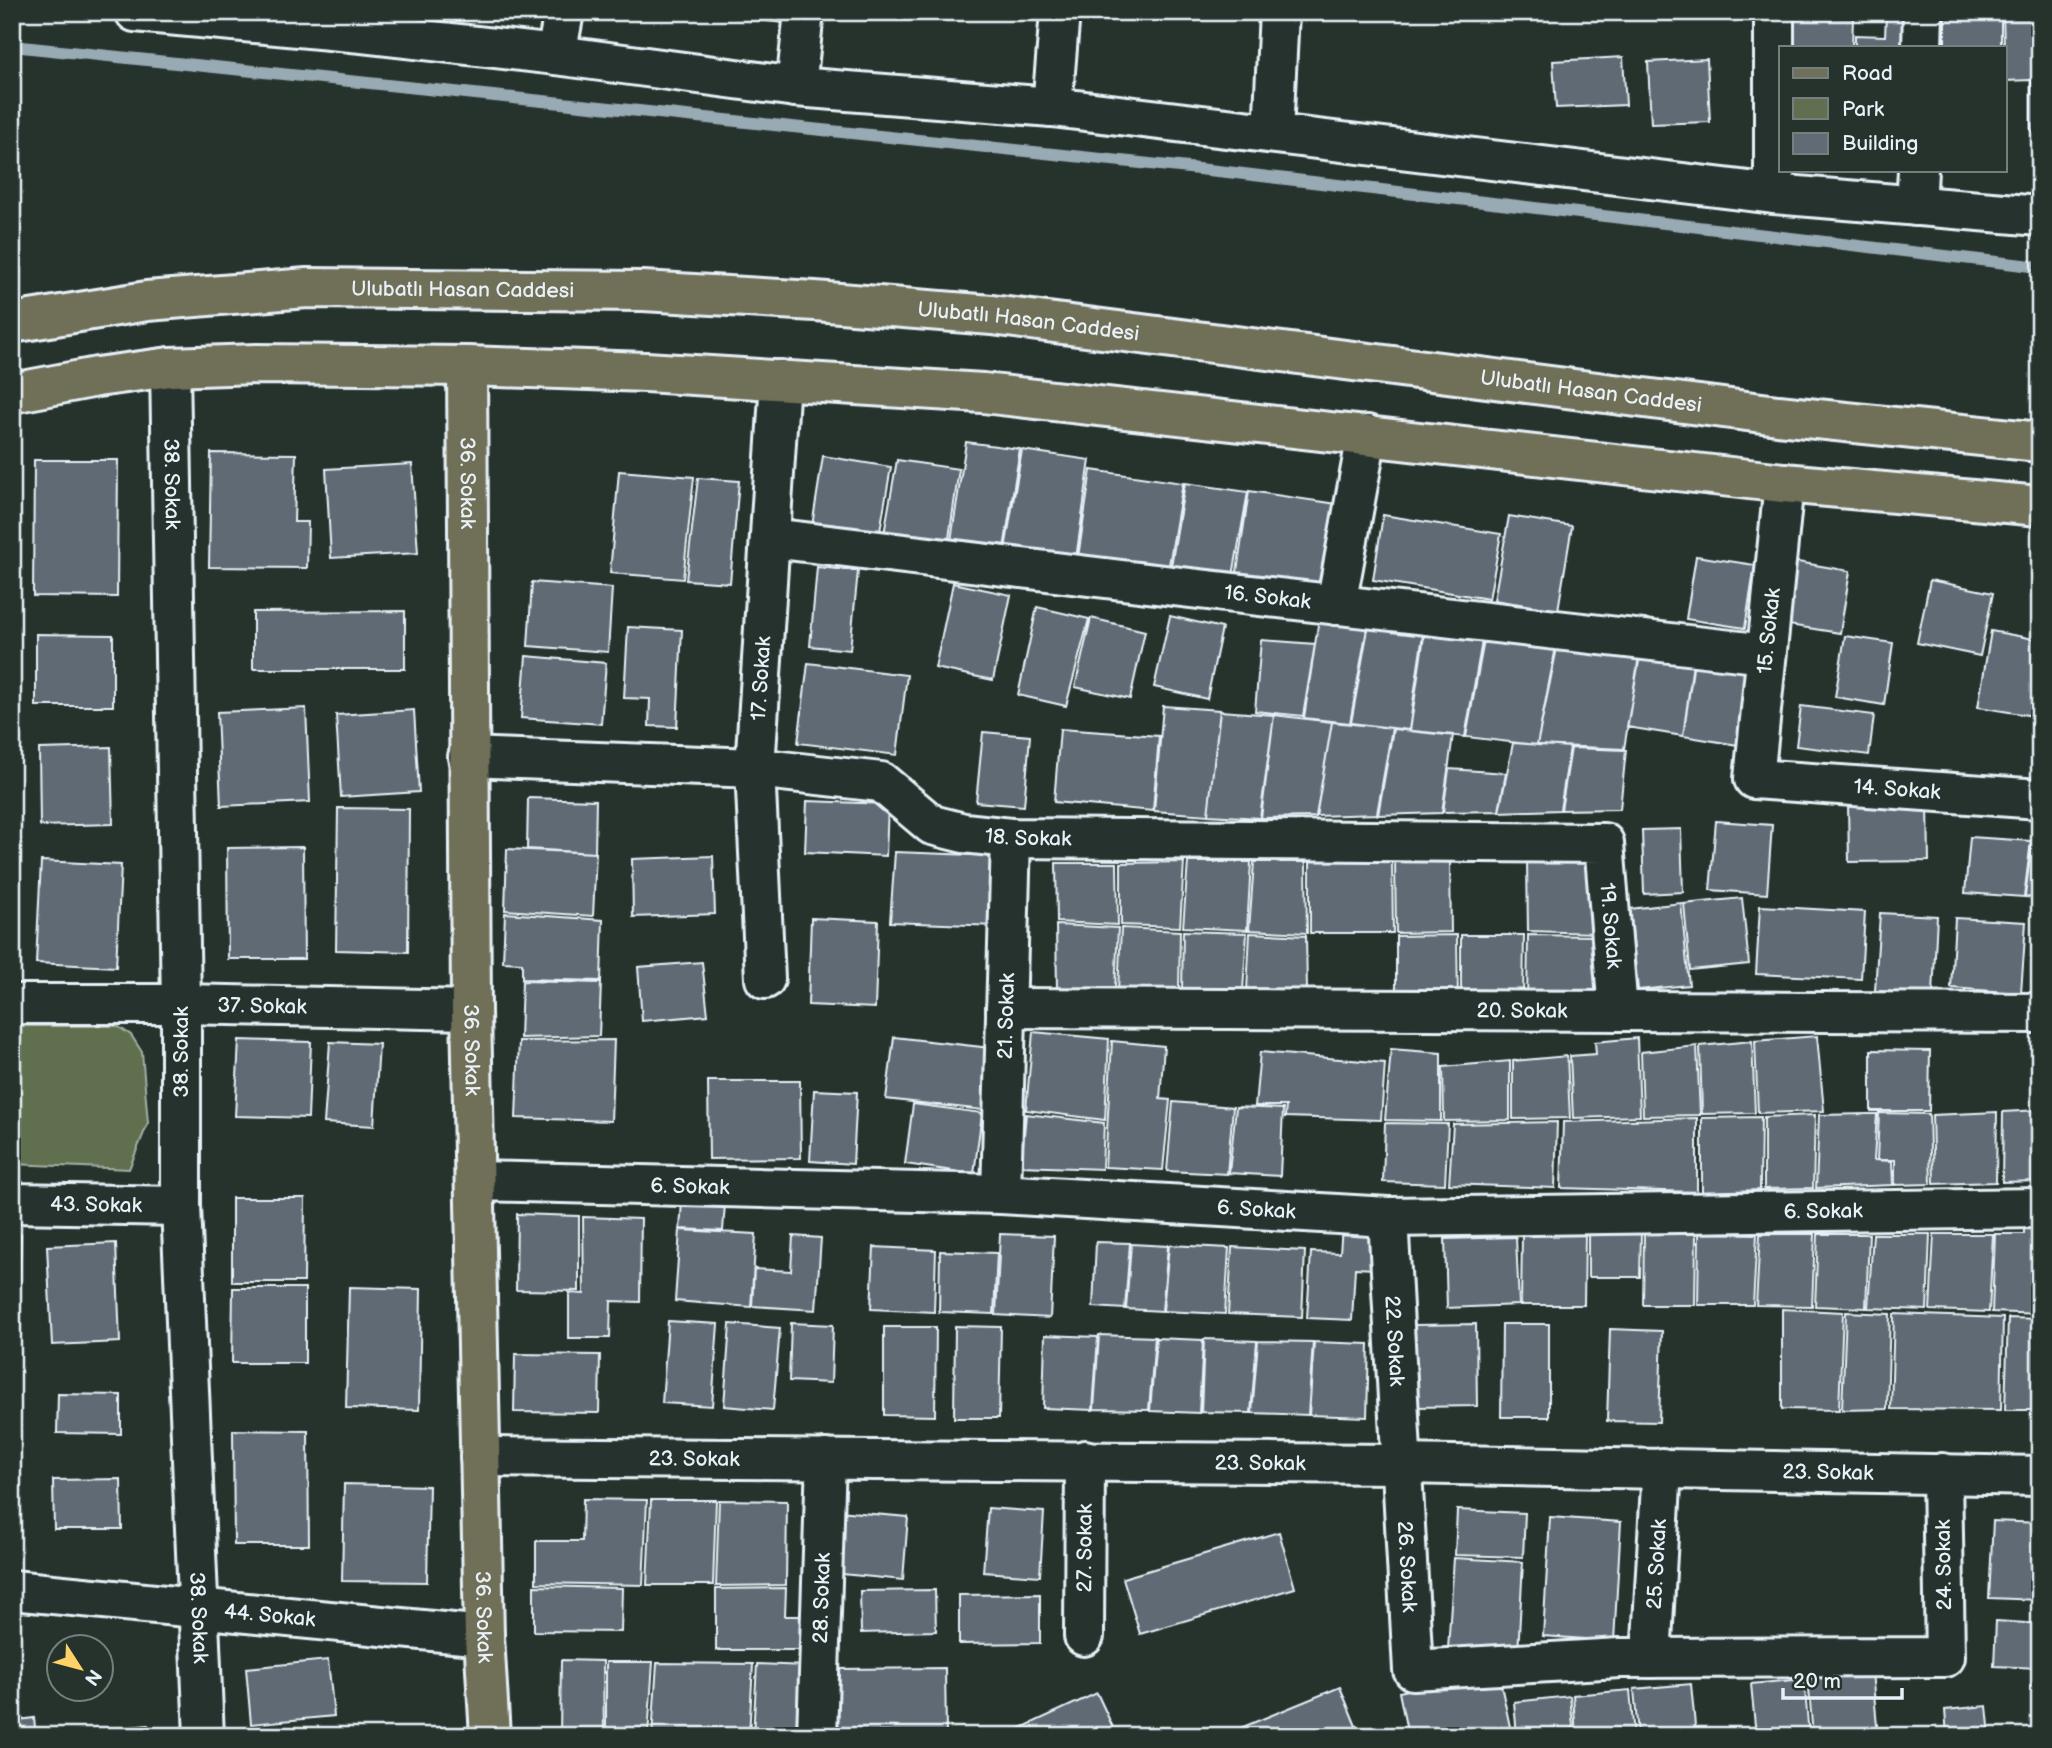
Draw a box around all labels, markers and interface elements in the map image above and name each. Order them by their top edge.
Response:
legend [1779,46,2007,172]
text: Road [1842,61,1893,86]
text: Park [1842,97,1885,122]
text: Building [1842,131,1918,156]
street label: Ulubatlı Hasan Caddesi [351,276,574,303]
street label: Ulubatlı Hasan Caddesi [917,297,1141,346]
street label: Ulubatlı Hasan Caddesi [1479,365,1703,418]
street label: 36. Sokak [455,437,481,530]
street label: 38. Sokak [159,438,185,531]
street label: 16. Sokak [1223,579,1313,614]
street label: 15. Sokak [1752,586,1786,675]
street label: 17. Sokak [746,635,776,721]
street label: 14. Sokak [1853,774,1942,805]
street label: 18. Sokak [984,823,1072,851]
street label: 19. Sokak [1595,882,1627,971]
street label: 21. Sokak [992,972,1020,1060]
street label: 37. Sokak [217,992,308,1019]
street label: 20. Sokak [1476,998,1568,1023]
street label: 36. Sokak [458,1004,485,1097]
street label: 38. Sokak [169,1006,194,1098]
street label: 6. Sokak [650,1173,730,1200]
street label: 43. Sokak [50,1191,143,1218]
street label: 6. Sokak [1216,1194,1297,1224]
street label: 6. Sokak [1783,1198,1863,1224]
street label: 22. Sokak [1380,1295,1410,1388]
street label: 23. Sokak [648,1446,740,1471]
street label: 23. Sokak [1214,1450,1306,1476]
street label: 23. Sokak [1782,1459,1874,1485]
street label: 27. Sokak [1072,1503,1097,1592]
street label: 25. Sokak [1641,1518,1672,1610]
street label: 24. Sokak [1931,1519,1957,1611]
street label: 26. Sokak [1392,1520,1422,1613]
street label: 28. Sokak [808,1552,835,1644]
street label: 38. Sokak [184,1571,213,1664]
street label: 36. Sokak [470,1571,498,1664]
street label: 44. Sokak [223,1598,317,1632]
north arrow [46,1632,116,1702]
scale bar [1783,1657,1902,1701]
text: N [79,1665,106,1690]
text: 20 m [1793,1669,1841,1694]

